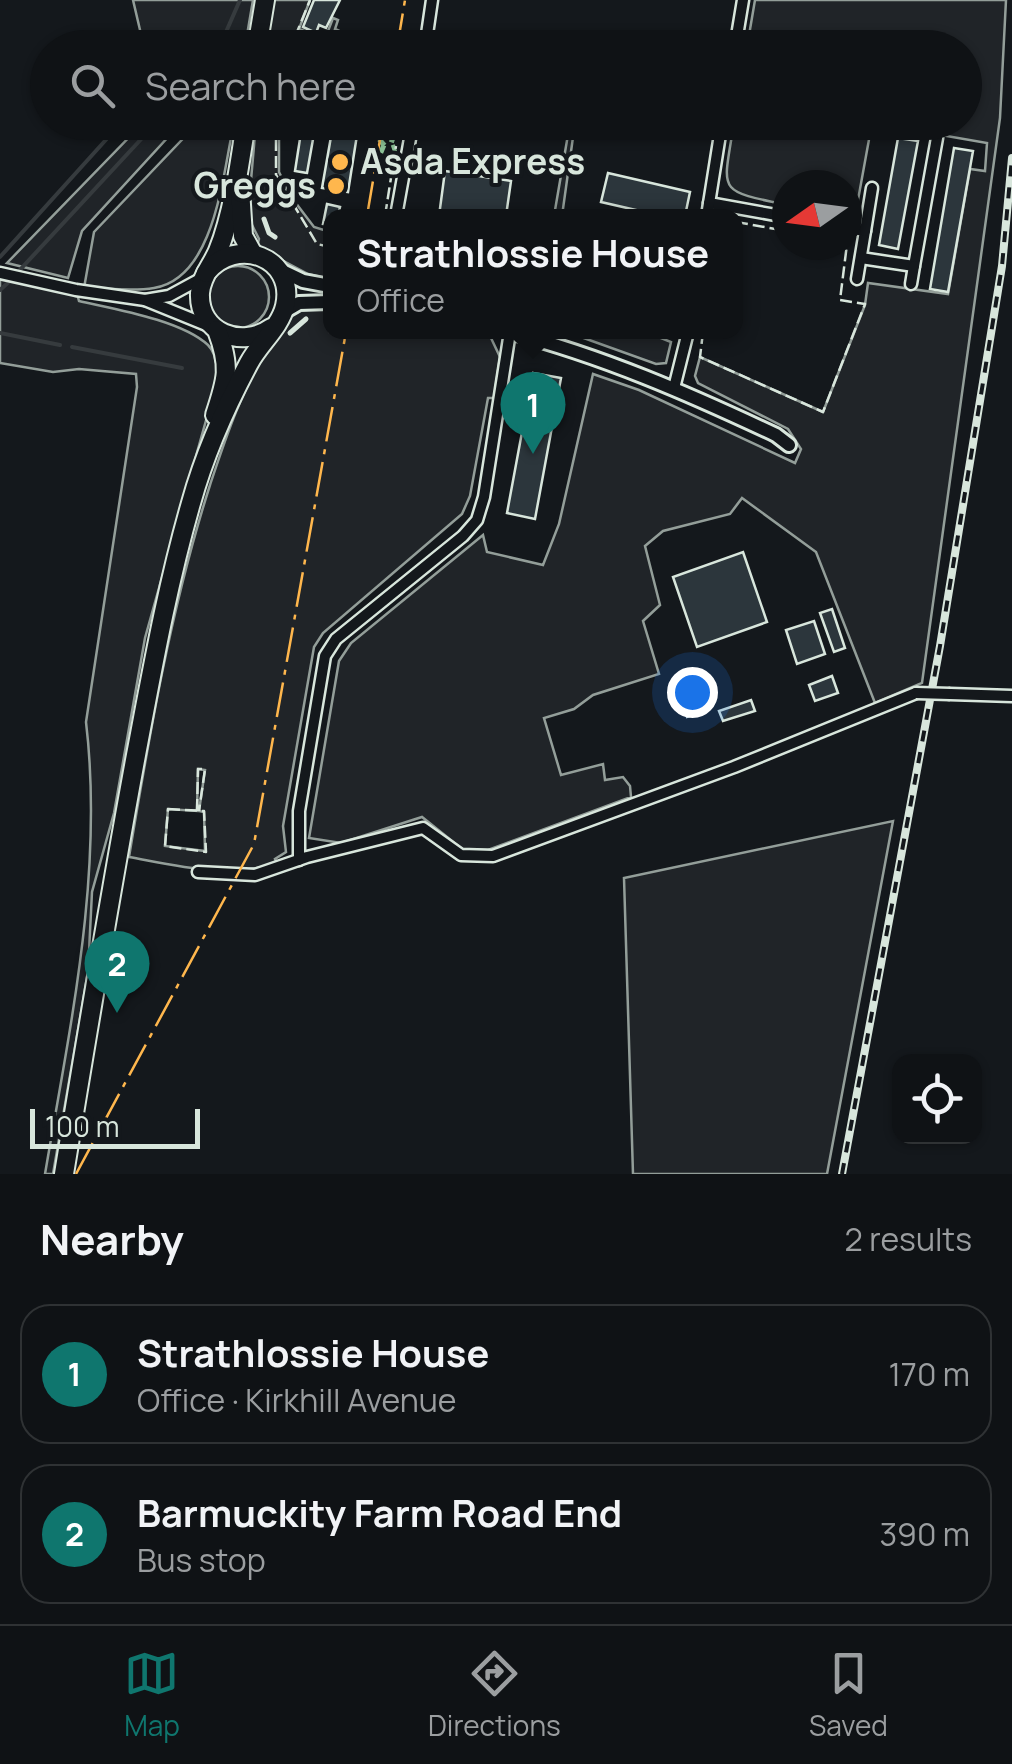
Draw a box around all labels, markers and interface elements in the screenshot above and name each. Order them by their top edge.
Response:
search box [30,30,982,140]
icon: search [65,58,120,113]
text: Search here [145,59,356,111]
place label: Asda Express [360,137,585,185]
marker: Asda Express [329,151,351,173]
place label: Greggs [194,161,316,209]
north arrow [772,170,862,260]
marker: Greggs [325,175,347,197]
popup [323,209,743,339]
text: Strathlossie House [357,226,709,278]
text: Office [357,278,445,322]
pin: 1 [500,372,566,454]
your location [667,667,718,718]
pin: 2 [84,930,150,1013]
map controls [892,1054,982,1144]
button: locate [892,1054,982,1144]
scale bar [30,1104,200,1148]
text: 100 m [45,1107,119,1145]
text: Nearby [40,1210,184,1268]
text: 2 results [845,1217,972,1261]
text: Strathlossie House [137,1326,489,1378]
text: 1 [67,1352,82,1396]
text: 170 m [888,1352,970,1396]
text: Office · Kirkhill Avenue [137,1378,457,1422]
text: Barmuckity Farm Road End [137,1486,622,1538]
text: 2 [65,1512,84,1556]
text: 390 m [879,1512,970,1556]
text: Bus stop [137,1538,266,1582]
tab: Map [124,1646,180,1744]
tab: Directions [428,1646,561,1744]
tab: Saved [809,1646,888,1744]

